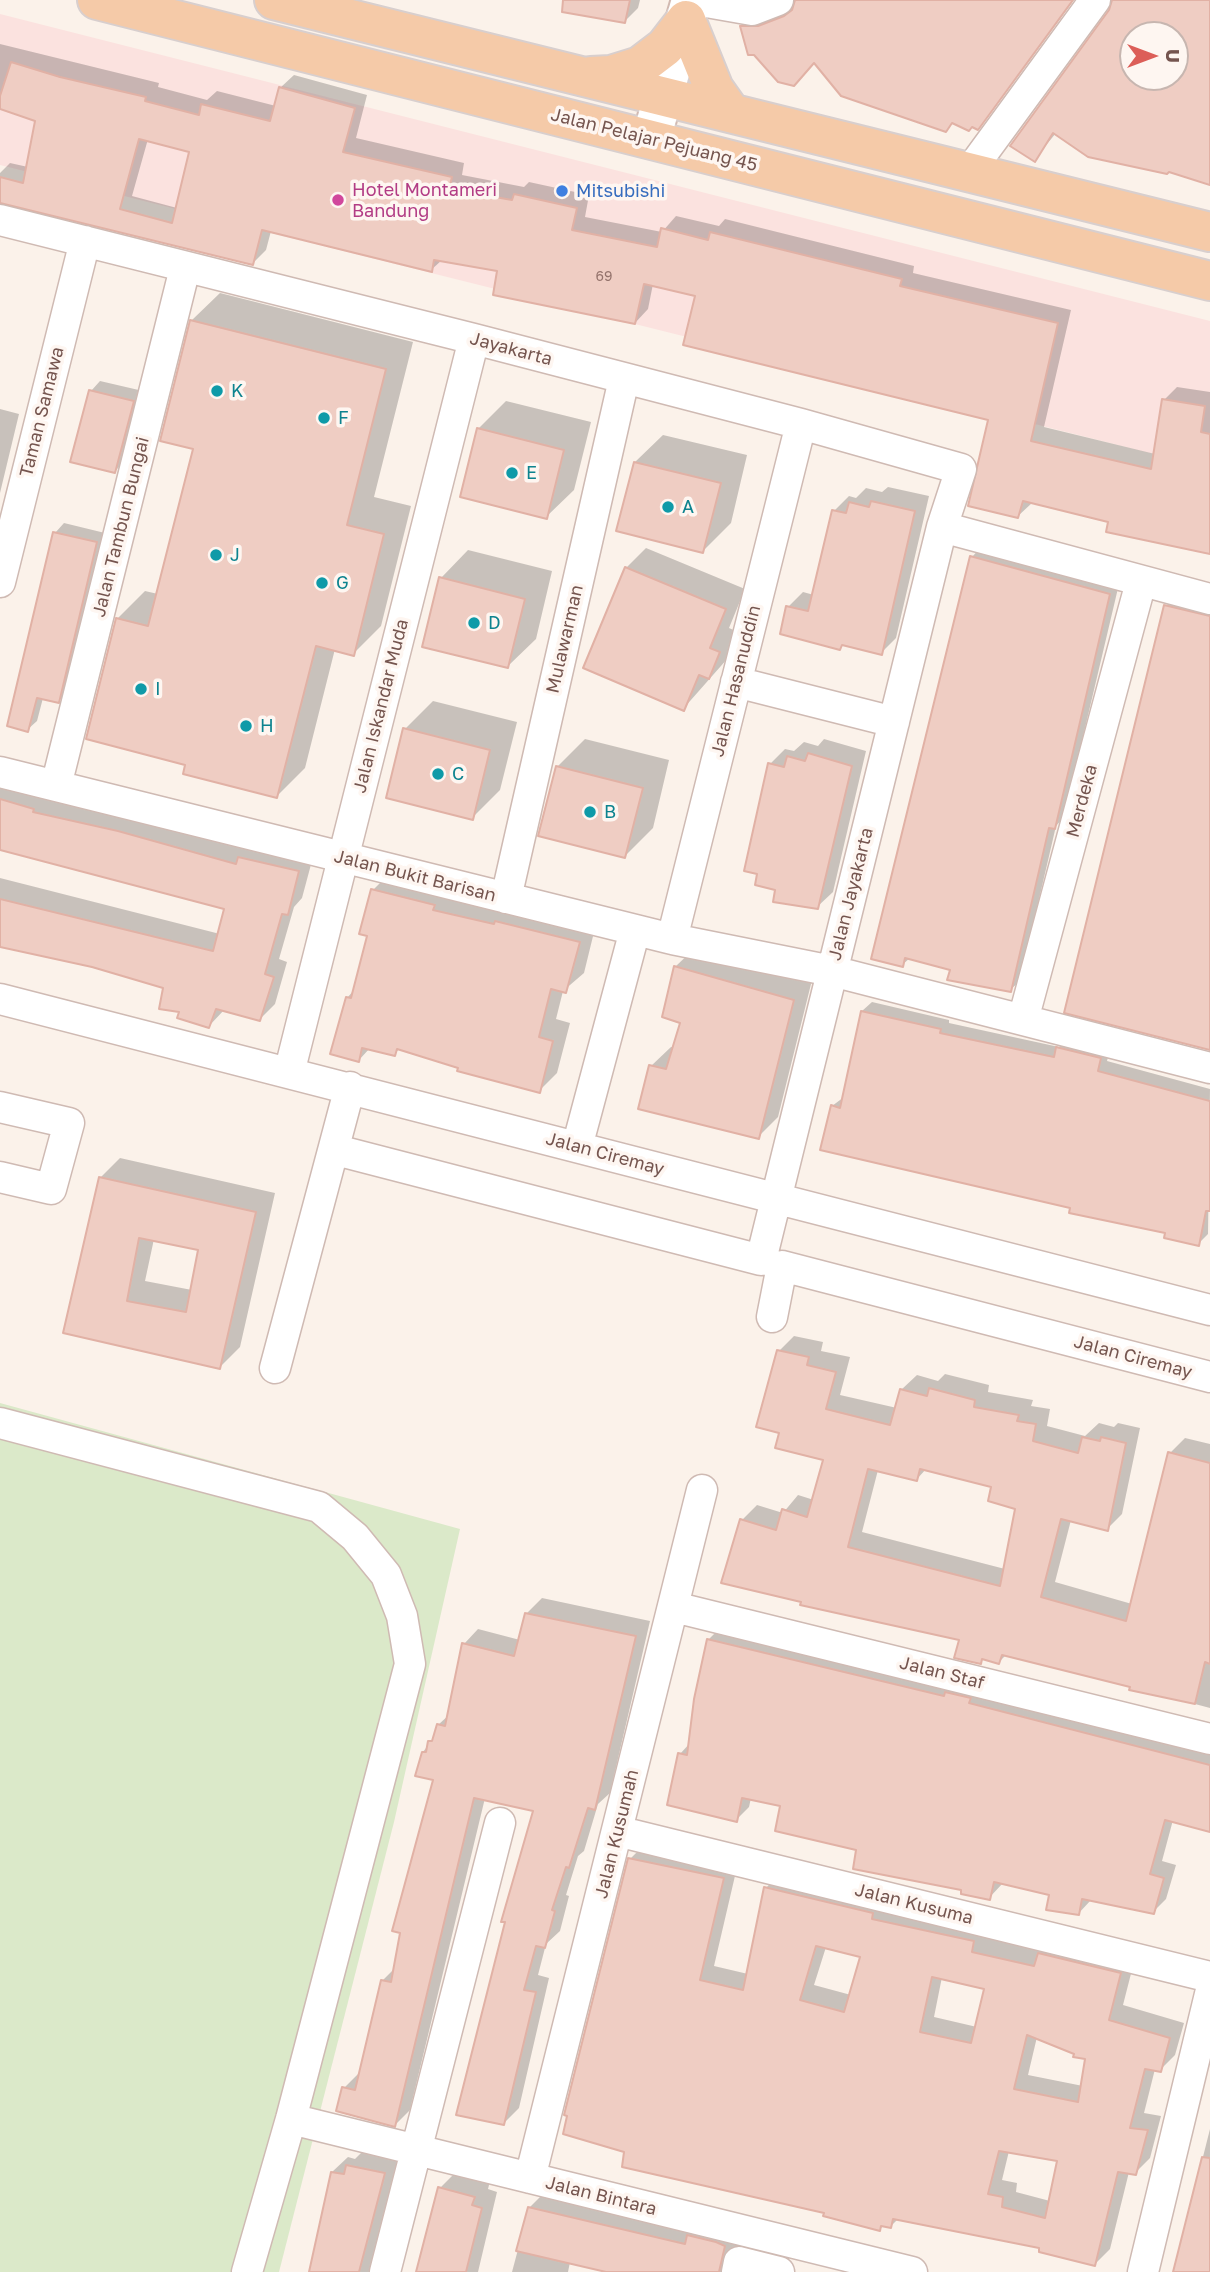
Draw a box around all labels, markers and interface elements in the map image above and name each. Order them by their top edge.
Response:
north arrow [1119,21,1189,91]
text: U [1162,49,1185,63]
street label: Jalan Pelajar Pejuang 45 [548,104,760,176]
place label: Hotel Montameri Bandung [352,179,497,222]
place label: Mitsubishi [576,180,665,202]
marker: Mitsubishi [554,183,570,199]
marker: Hotel Montameri Bandung [330,192,346,208]
house number: 69 [596,269,612,285]
street label: Jayakarta [467,328,555,370]
street label: Taman Samawa [15,345,69,479]
place label: K [231,380,243,402]
marker: K [209,383,225,399]
place label: F [338,407,349,429]
marker: F [316,410,332,426]
street label: Jalan Tambun Bungai [88,435,154,619]
place label: E [526,462,537,484]
marker: E [504,465,520,481]
place label: A [682,496,694,518]
marker: A [660,499,676,515]
place label: J [230,544,240,566]
marker: J [208,547,224,563]
place label: G [336,572,349,594]
marker: G [314,575,330,591]
street label: Mulawarman [542,583,588,695]
street label: Jalan Hasanuddin [707,603,765,759]
place label: D [488,612,501,634]
marker: D [466,615,482,631]
street label: Jalan Iskandar Muda [349,617,413,795]
place label: I [155,678,161,700]
marker: I [133,681,149,697]
place label: H [260,715,274,737]
marker: H [238,718,254,734]
street label: Merdeka [1062,762,1102,840]
place label: C [452,763,464,785]
marker: C [430,766,446,782]
place label: B [604,801,616,823]
marker: B [582,804,598,820]
street label: Jalan Jayakarta [824,825,878,963]
street label: Jalan Bukit Barisan [332,845,498,907]
street label: Jalan Ciremay [543,1128,667,1180]
street label: Jalan Ciremay [1071,1331,1195,1383]
street label: Jalan Staf [897,1652,987,1694]
street label: Jalan Kusumah [591,1767,643,1901]
street label: Jalan Kusuma [853,1879,975,1929]
street label: Jalan Bintara [543,2172,659,2220]

